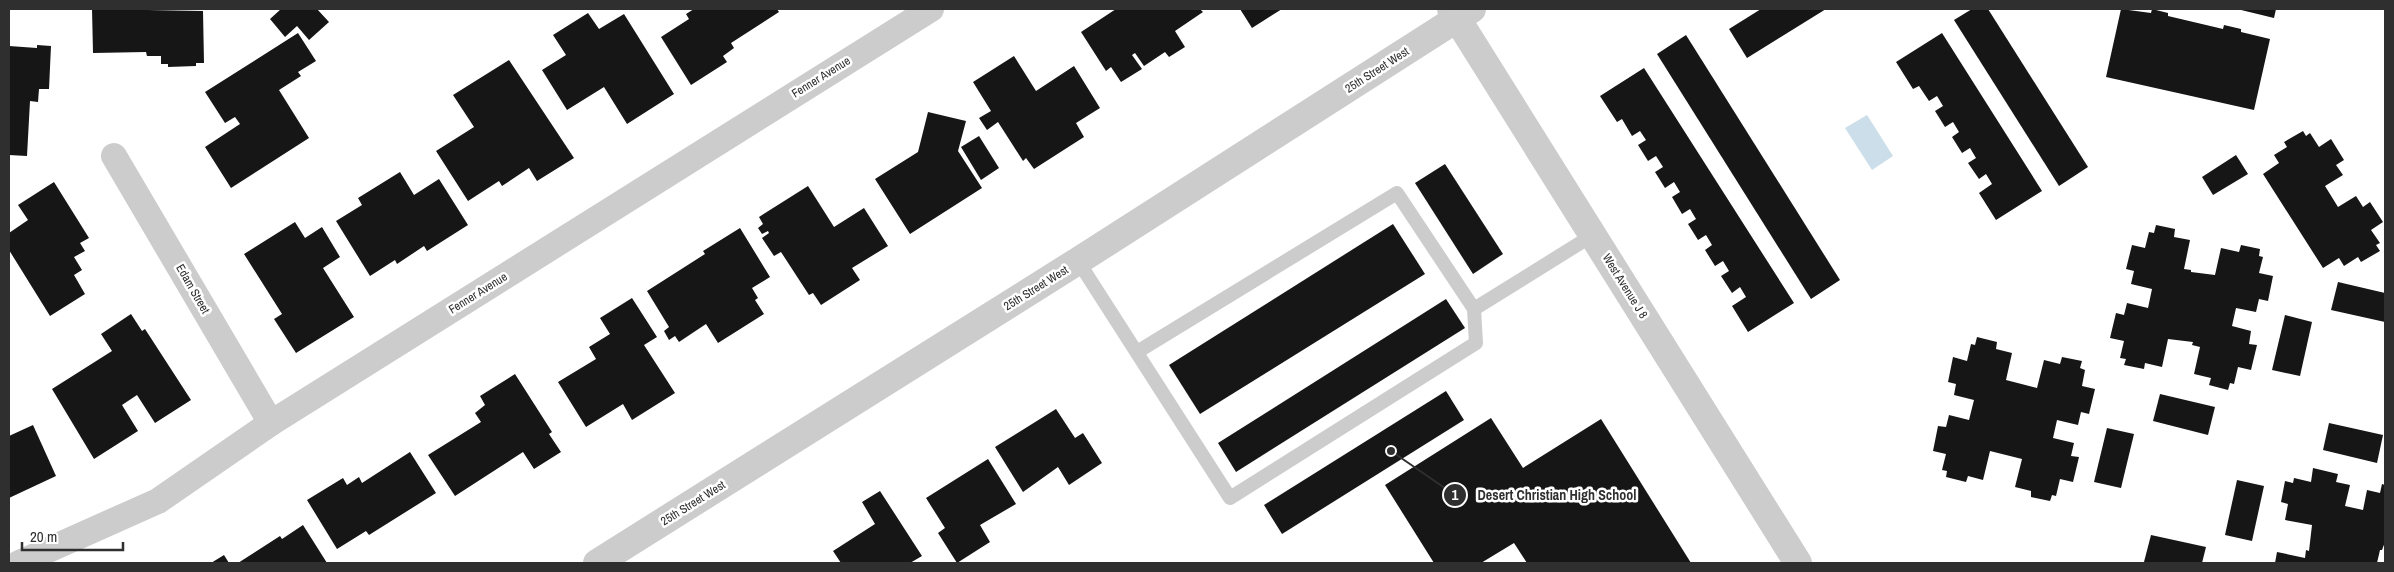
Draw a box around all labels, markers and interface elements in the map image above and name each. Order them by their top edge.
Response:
street label: 25th Street West [1342,43,1412,97]
street label: Fenner Avenue [789,53,853,101]
street label: West Avenue J 8 [1599,251,1651,321]
street label: Edam Street [172,261,214,317]
street label: 25th Street West [1001,262,1071,314]
street label: Fenner Avenue [446,269,510,317]
street label: 25th Street West [658,477,728,529]
callout: Desert Christian High School [1442,480,1646,509]
text: 1 [1452,484,1459,505]
text: Desert Christian High School [1478,486,1636,504]
scale bar [22,520,124,552]
text: 20 m [30,526,57,547]

